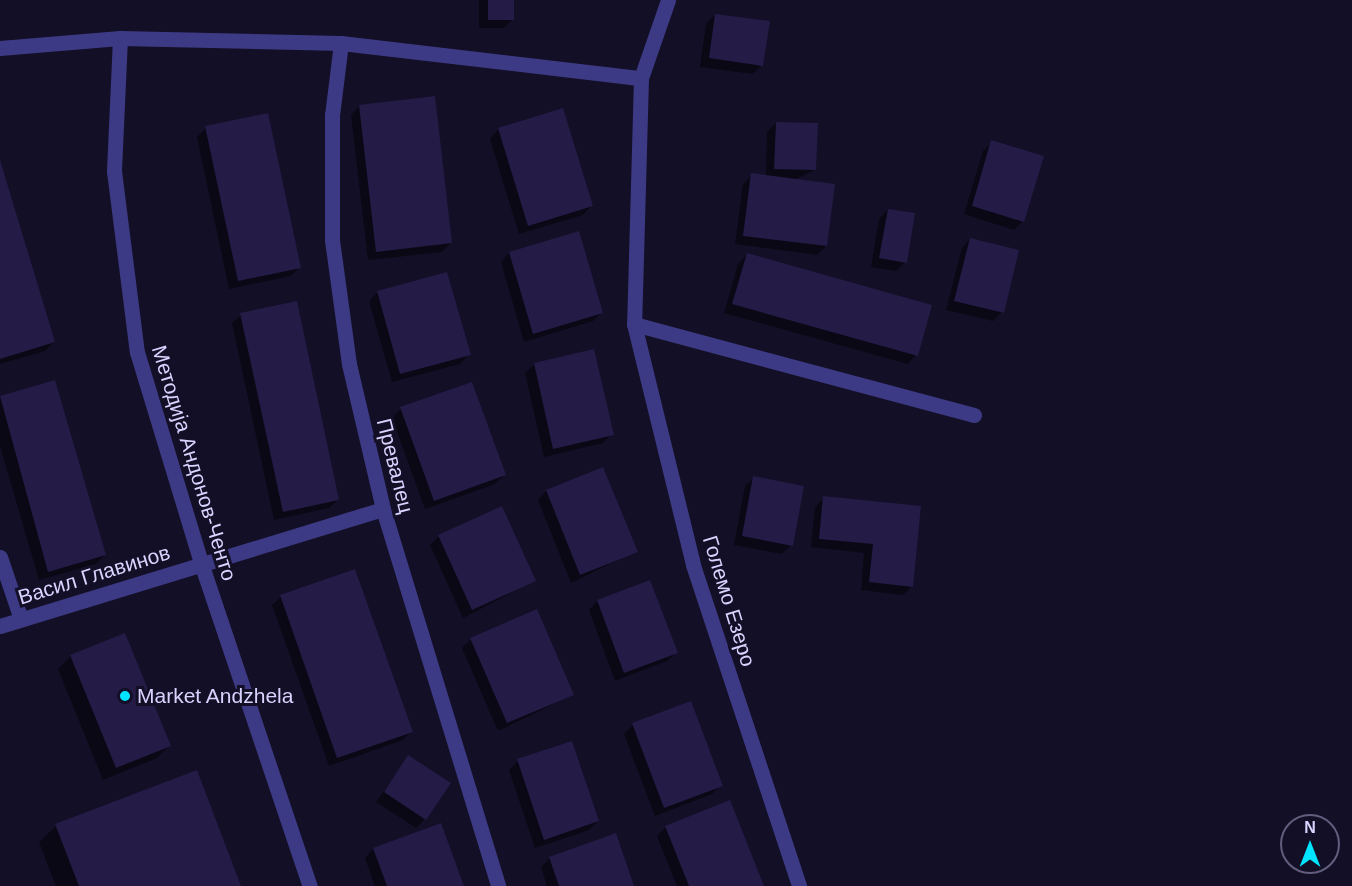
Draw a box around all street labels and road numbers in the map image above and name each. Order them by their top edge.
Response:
street label: Методија Андонов-Ченто [146,342,242,584]
street label: Превалец [371,416,419,516]
street label: Големо Езеро [697,533,761,669]
street label: Васил Главинов [15,540,173,610]

